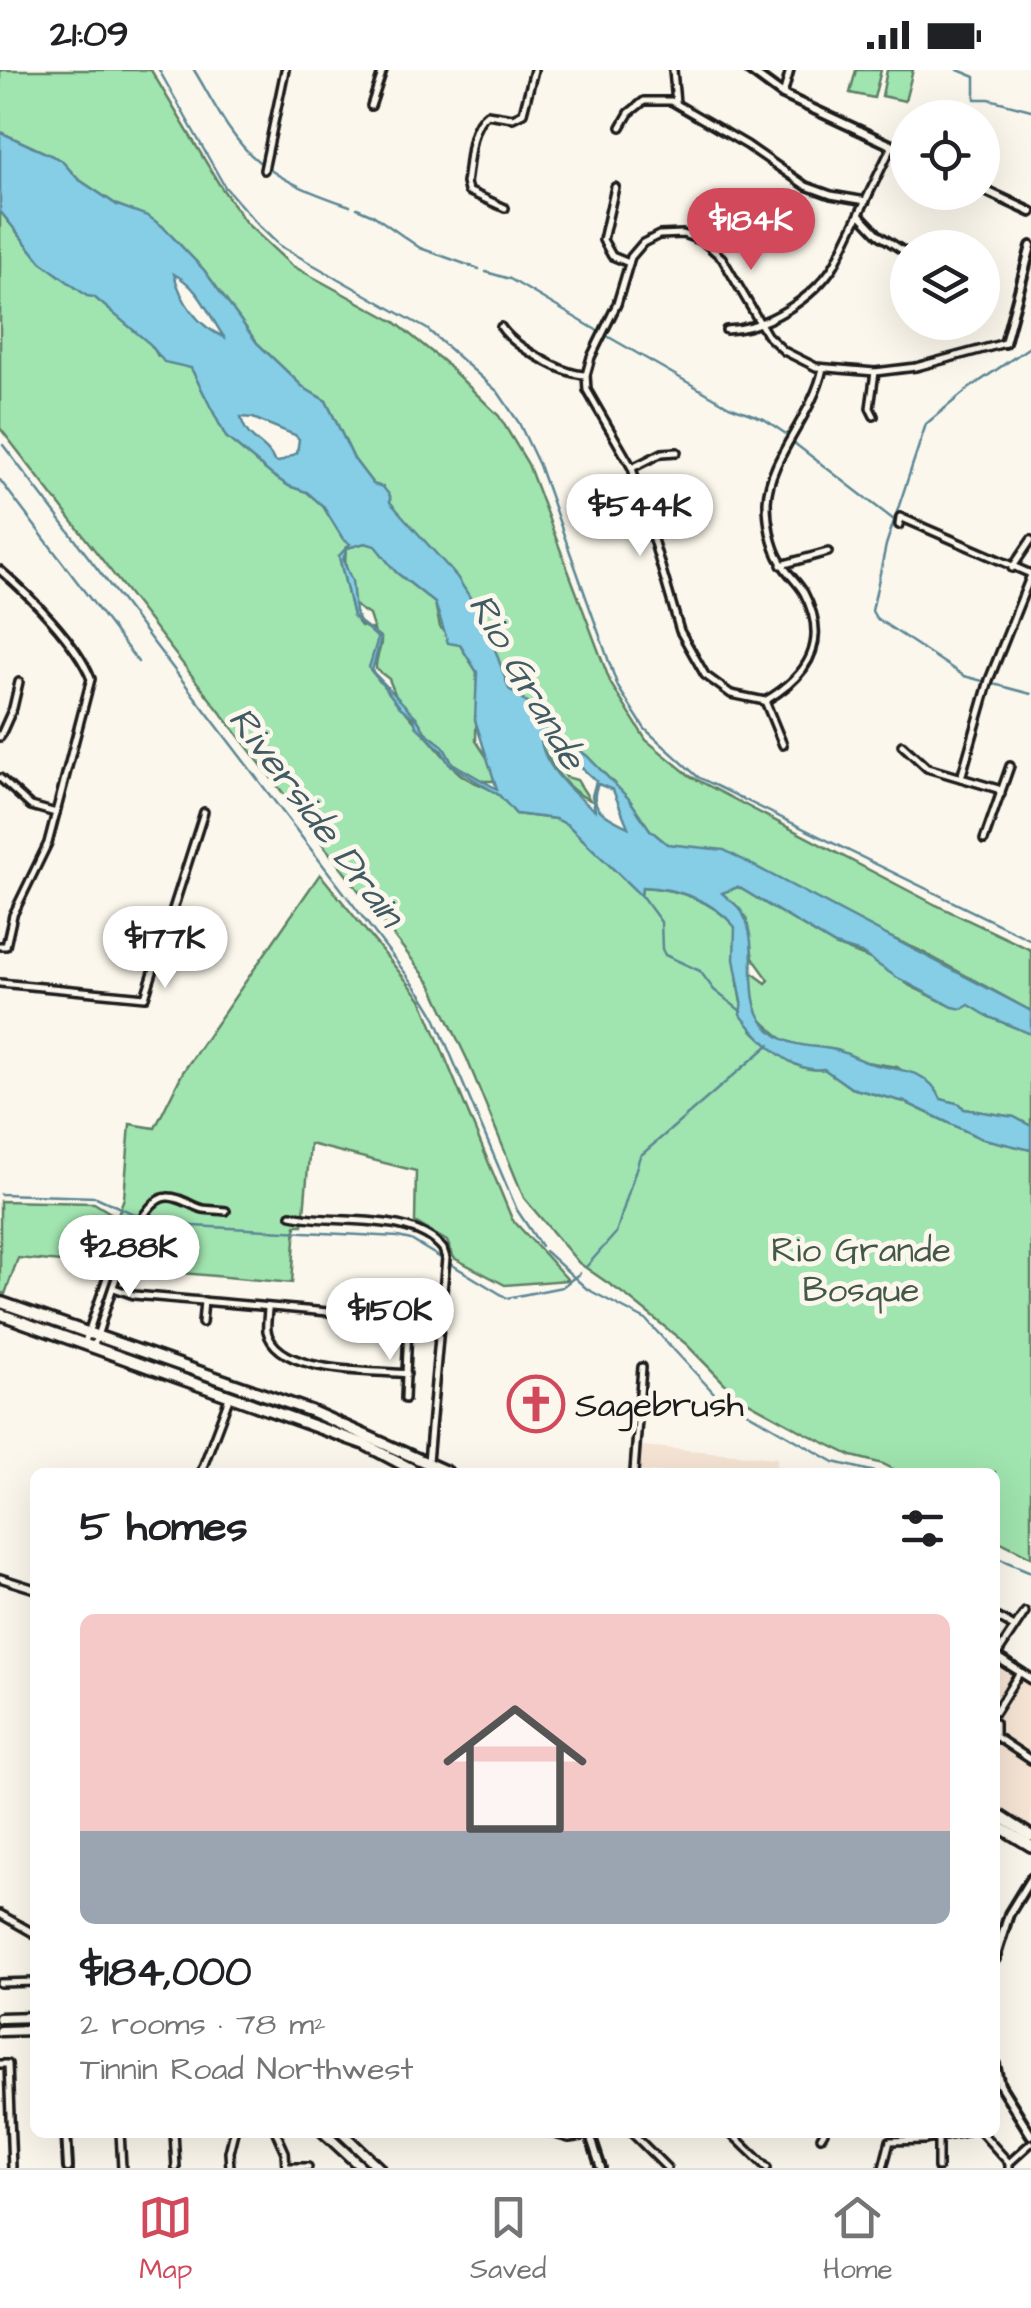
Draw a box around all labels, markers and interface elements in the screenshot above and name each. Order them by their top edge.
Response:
text: 21:09 [50,9,129,61]
map controls [890,100,1000,340]
button: locate [890,100,1000,210]
pin: $184K [681,188,821,273]
text: $184K [709,198,793,243]
button: layers [890,230,1000,340]
pin: $544K [570,474,710,559]
text: $544K [588,484,692,529]
water label: Rio Grande [455,585,599,782]
water label: Riverside Drain [215,696,417,941]
pin: $177K [95,906,235,991]
text: $177K [125,916,205,961]
pin: $288K [59,1215,199,1300]
text: $288K [81,1225,178,1270]
park label: Rio Grande Bosque [771,1226,951,1315]
pin: $150K [320,1278,460,1363]
text: $150K [348,1288,432,1333]
church icon: Sagebrush [506,1374,566,1434]
place label: Sagebrush [575,1381,744,1432]
text: 5 homes [80,1499,247,1557]
icon: filters [895,1501,950,1556]
icon: home [425,1679,605,1859]
text: $184,000 [80,1944,252,2002]
text: 2 rooms · 78 m² [80,2002,326,2047]
text: Tinnin Road Northwest [80,2047,413,2092]
tab: Map [138,2190,193,2289]
tab: Saved [470,2190,546,2289]
tab: Home [823,2190,893,2289]

